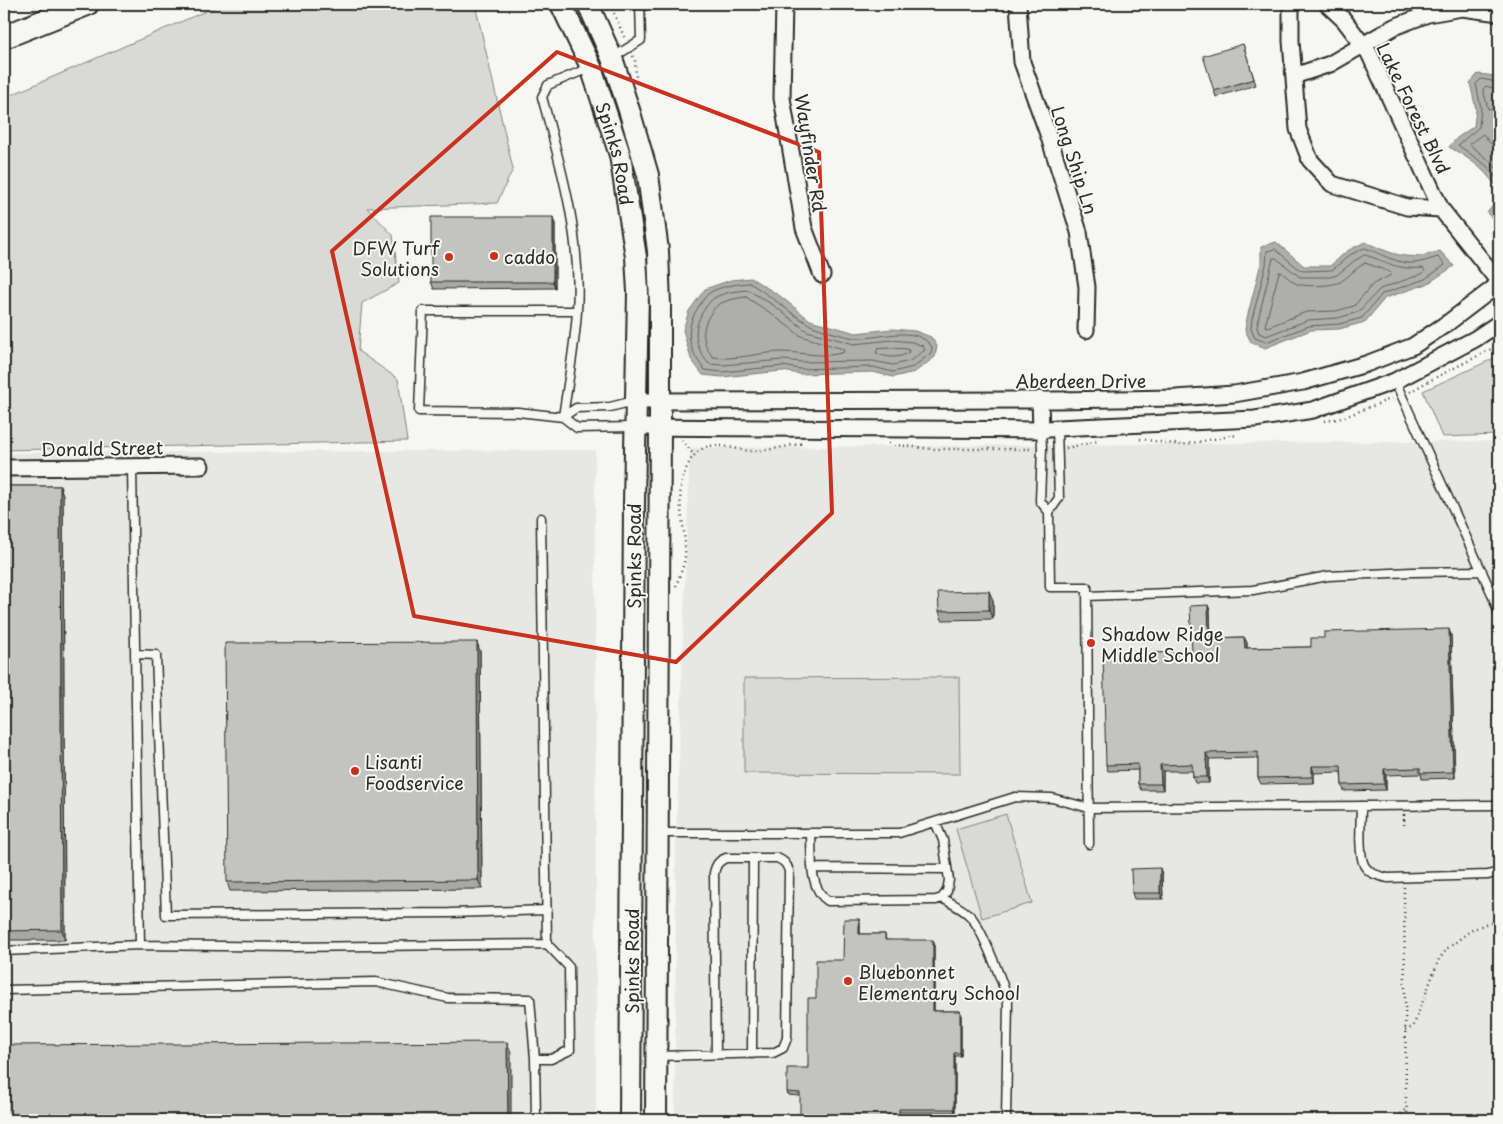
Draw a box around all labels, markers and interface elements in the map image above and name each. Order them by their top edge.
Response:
street label: Lake Forest Blvd [1370,38,1458,178]
street label: Wayfinder Rd [788,92,834,214]
street label: Spinks Road [590,98,641,207]
street label: Long Ship Ln [1045,102,1105,218]
place label: DFW Turf Solutions [352,234,441,282]
place label: caddo [504,243,555,270]
marker: caddo [488,250,500,262]
marker: DFW Turf Solutions [443,251,455,263]
street label: Aberdeen Drive [1016,367,1146,394]
street label: Donald Street [40,433,164,463]
street label: Spinks Road [620,503,647,609]
place label: Shadow Ridge Middle School [1101,620,1224,668]
marker: Shadow Ridge Middle School [1085,637,1097,649]
place label: Lisanti Foodservice [365,748,464,796]
marker: Lisanti Foodservice [349,765,361,777]
street label: Spinks Road [618,908,645,1014]
place label: Bluebonnet Elementary School [858,958,1020,1006]
marker: Bluebonnet Elementary School [842,975,854,987]

